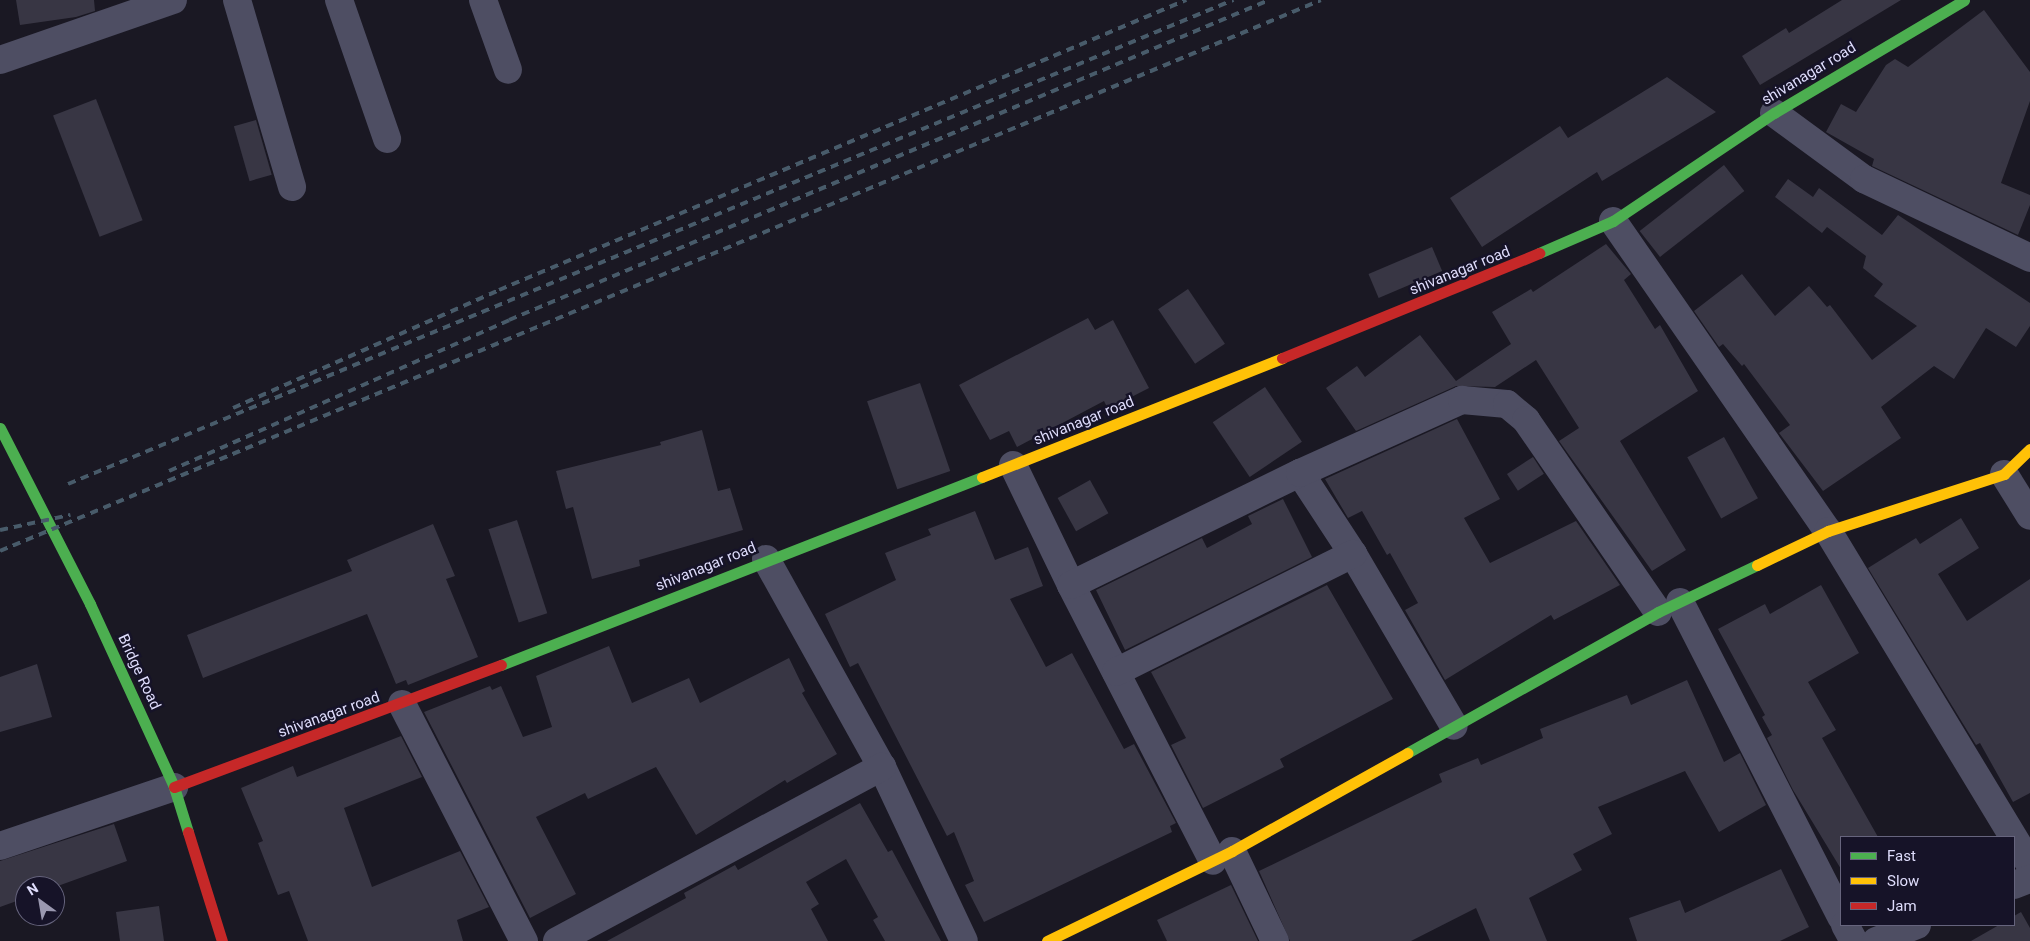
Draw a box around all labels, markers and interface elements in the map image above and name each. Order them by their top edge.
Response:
street label: shivanagar road [1759,39,1859,109]
street label: shivanagar road [1407,243,1513,299]
street label: shivanagar road [1031,393,1137,449]
street label: shivanagar road [653,539,759,595]
street label: Bridge Road [114,631,164,713]
street label: shivanagar road [276,688,382,742]
legend [1840,836,2015,926]
text: Fast [1887,847,1916,865]
text: Slow [1887,872,1919,890]
north arrow [15,876,65,926]
text: N [24,880,41,899]
text: Jam [1887,897,1917,915]

